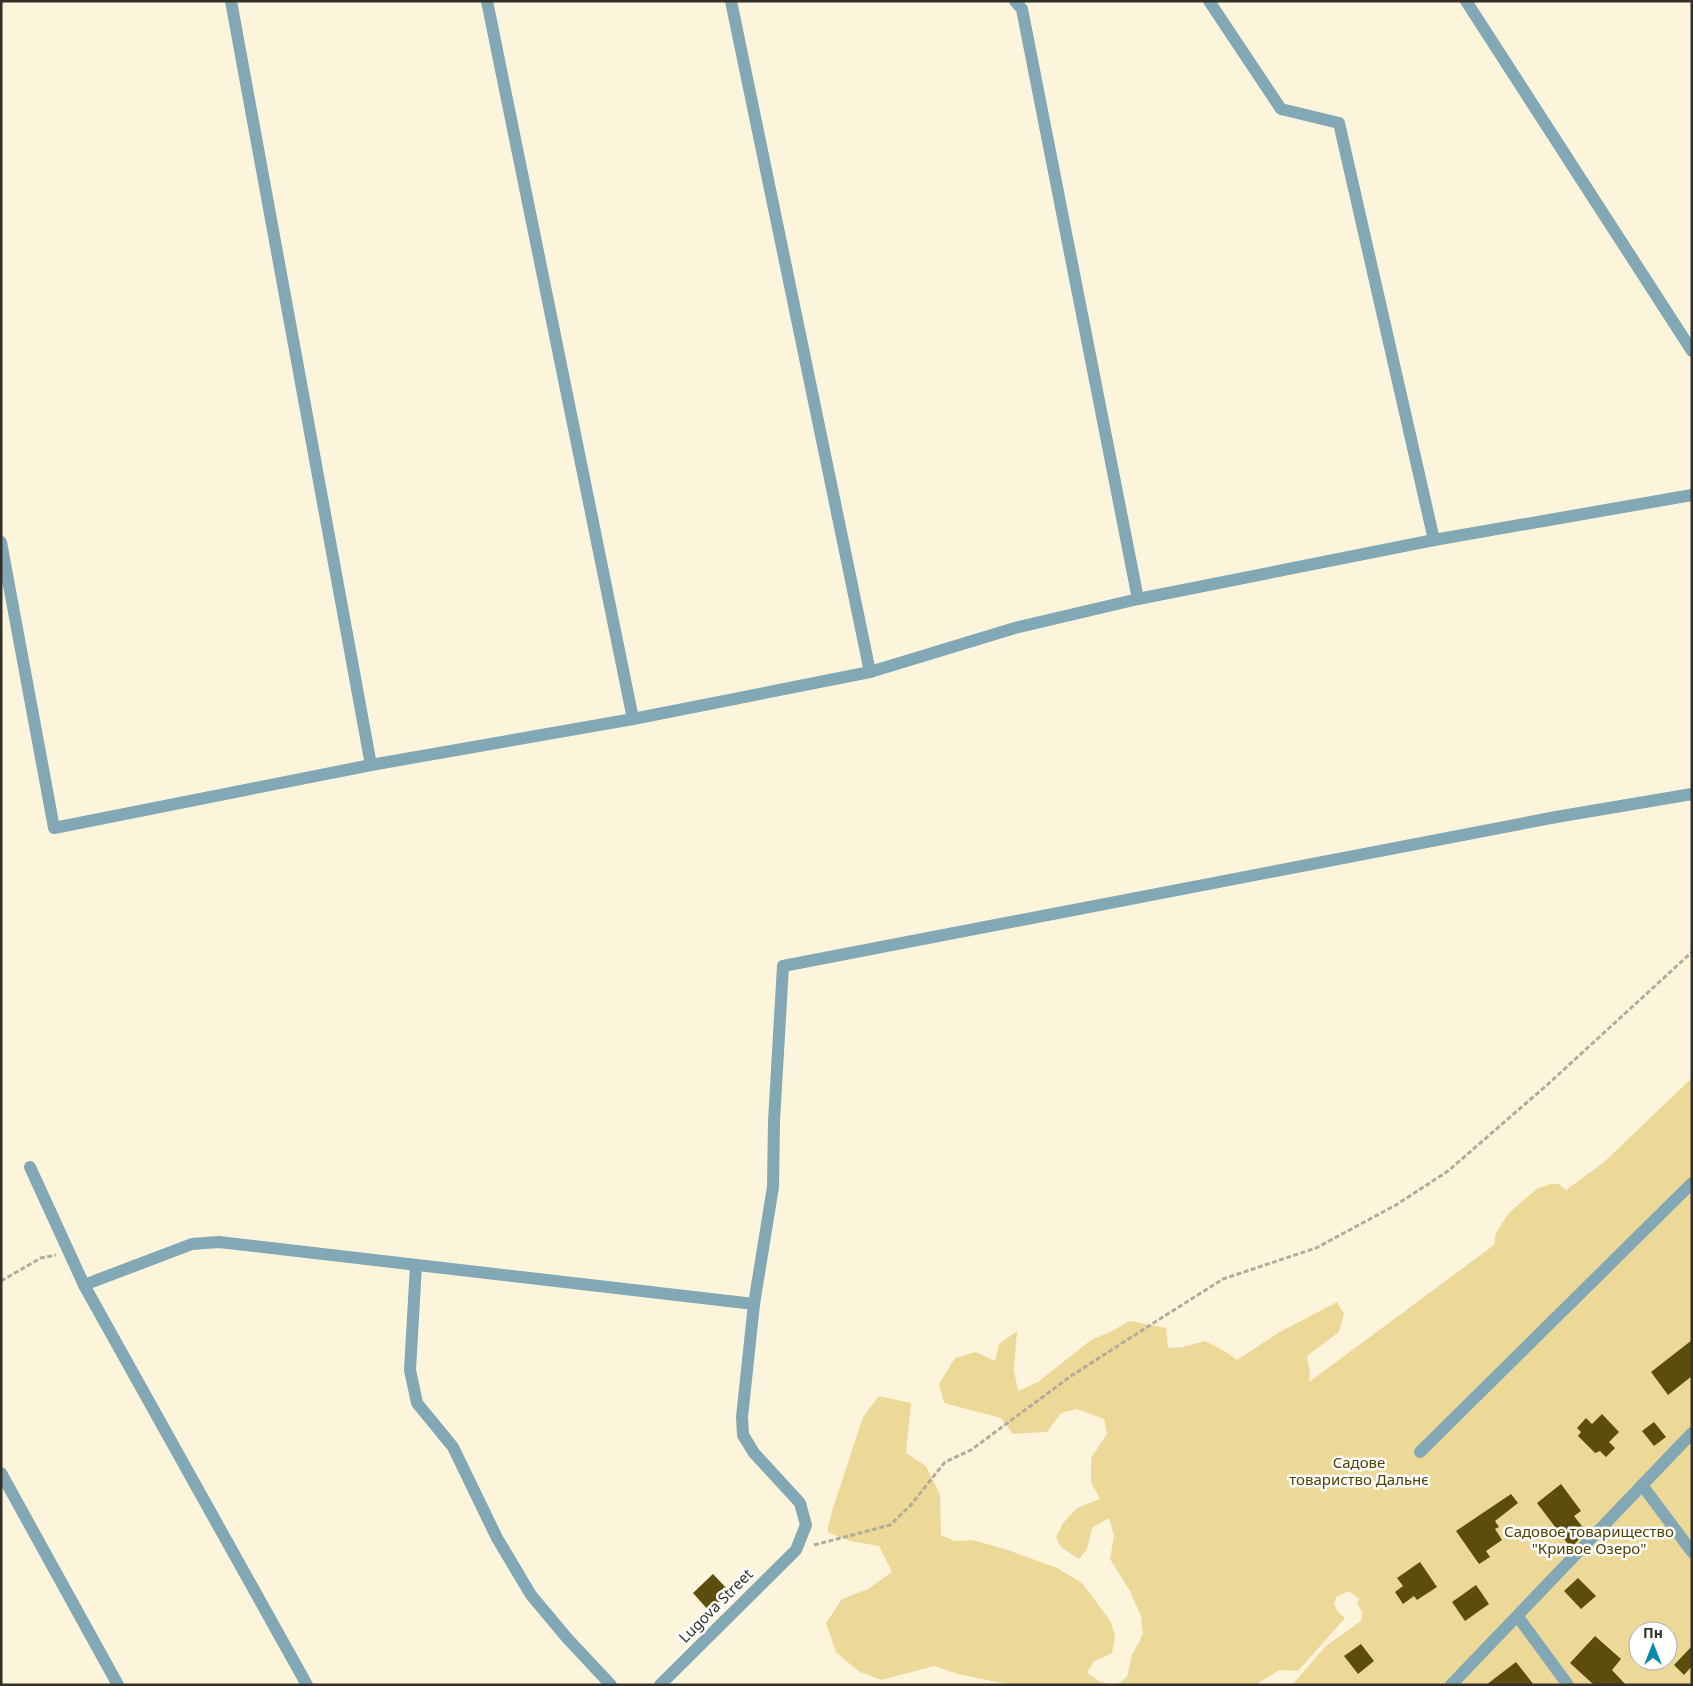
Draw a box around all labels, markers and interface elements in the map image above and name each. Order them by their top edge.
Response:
park label: Садове товариство Дальнє [1289,1452,1429,1489]
park label: Садовое товарищество "Кривое Озеро" [1504,1521,1674,1558]
street label: Lugova Street [674,1564,757,1647]
north arrow [1628,1621,1678,1671]
text: Пн [1643,1623,1663,1642]

